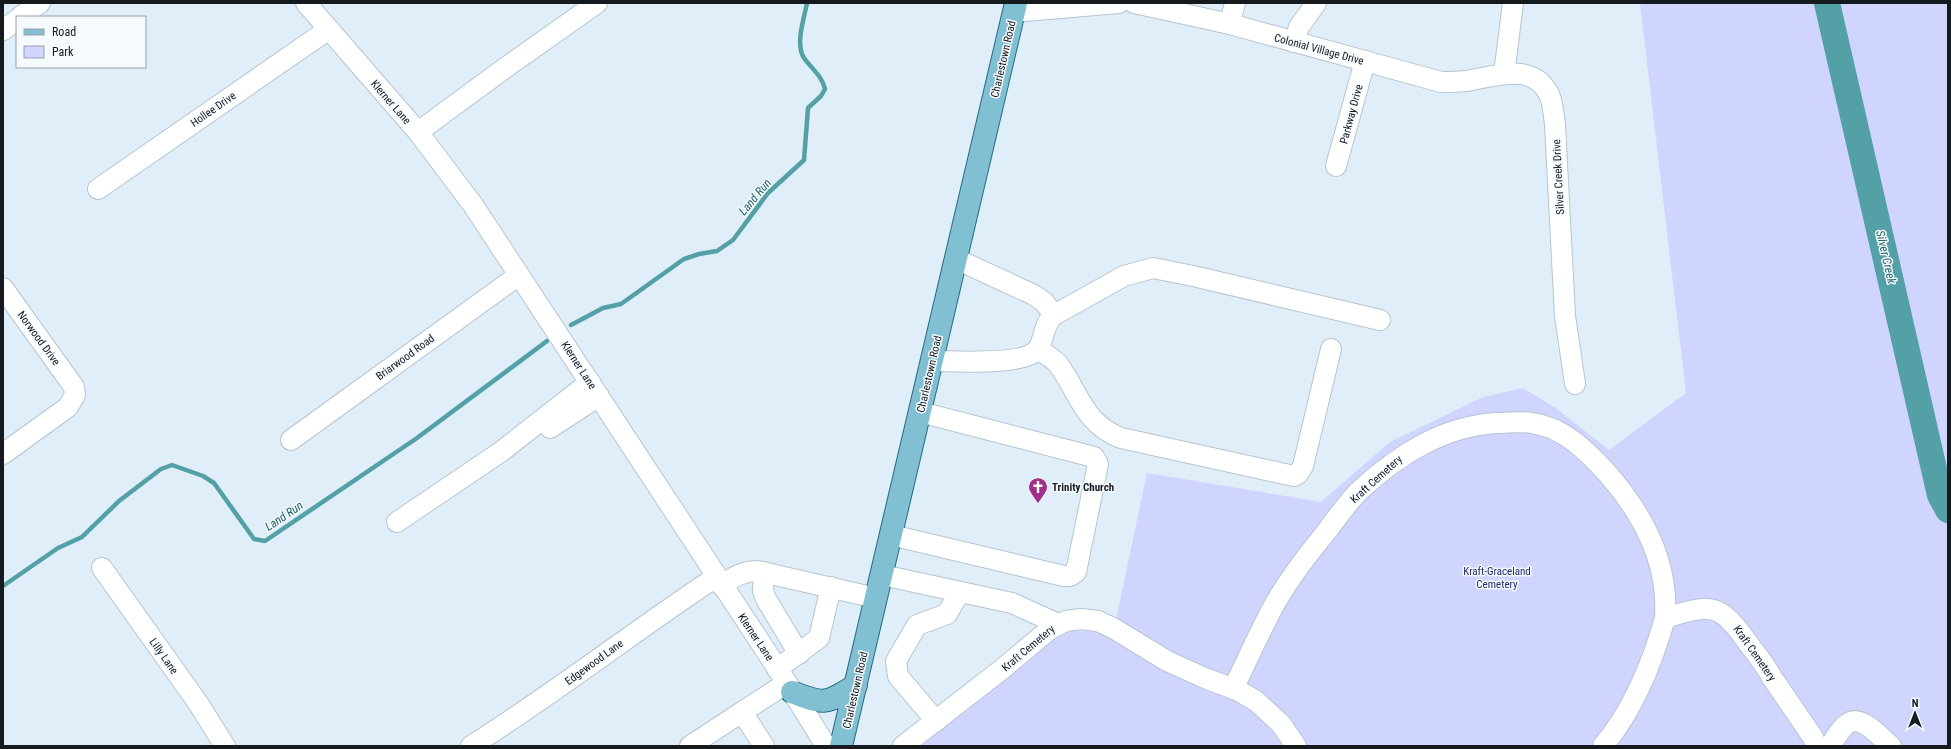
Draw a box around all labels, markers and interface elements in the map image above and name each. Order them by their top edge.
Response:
legend [16,16,146,68]
street label: Charlestown Road [988,19,1019,99]
text: Road [52,25,76,39]
street label: Colonial Village Drive [1273,31,1365,68]
text: Park [52,45,74,59]
street label: Klerner Lane [368,78,413,127]
street label: Parkway Drive [1337,83,1366,145]
street label: Hollee Drive [188,89,238,130]
street label: Silver Creek Drive [1550,139,1567,215]
water label: Land Run [736,176,774,218]
water label: Silver Creek [1873,229,1899,286]
street label: Norwood Drive [15,309,63,368]
street label: Briarwood Road [374,332,437,383]
street label: Charlestown Road [914,334,945,414]
street label: Klerner Lane [558,339,599,392]
street label: Kraft Cemetery [1348,453,1405,506]
church icon: Trinity Church [1027,476,1049,504]
place label: Trinity Church [1052,481,1114,494]
water label: Land Run [262,498,306,534]
park label: Kraft-Graceland Cemetery [1463,565,1531,591]
street label: Klerner Lane [735,611,776,663]
street label: Kraft Cemetery [999,622,1058,674]
street label: Kraft Cemetery [1731,623,1779,684]
street label: Lilly Lane [147,636,181,677]
street label: Edgewood Lane [563,637,626,688]
street label: Charlestown Road [840,650,871,730]
north arrow [1895,693,1935,733]
text: N [1912,697,1919,710]

